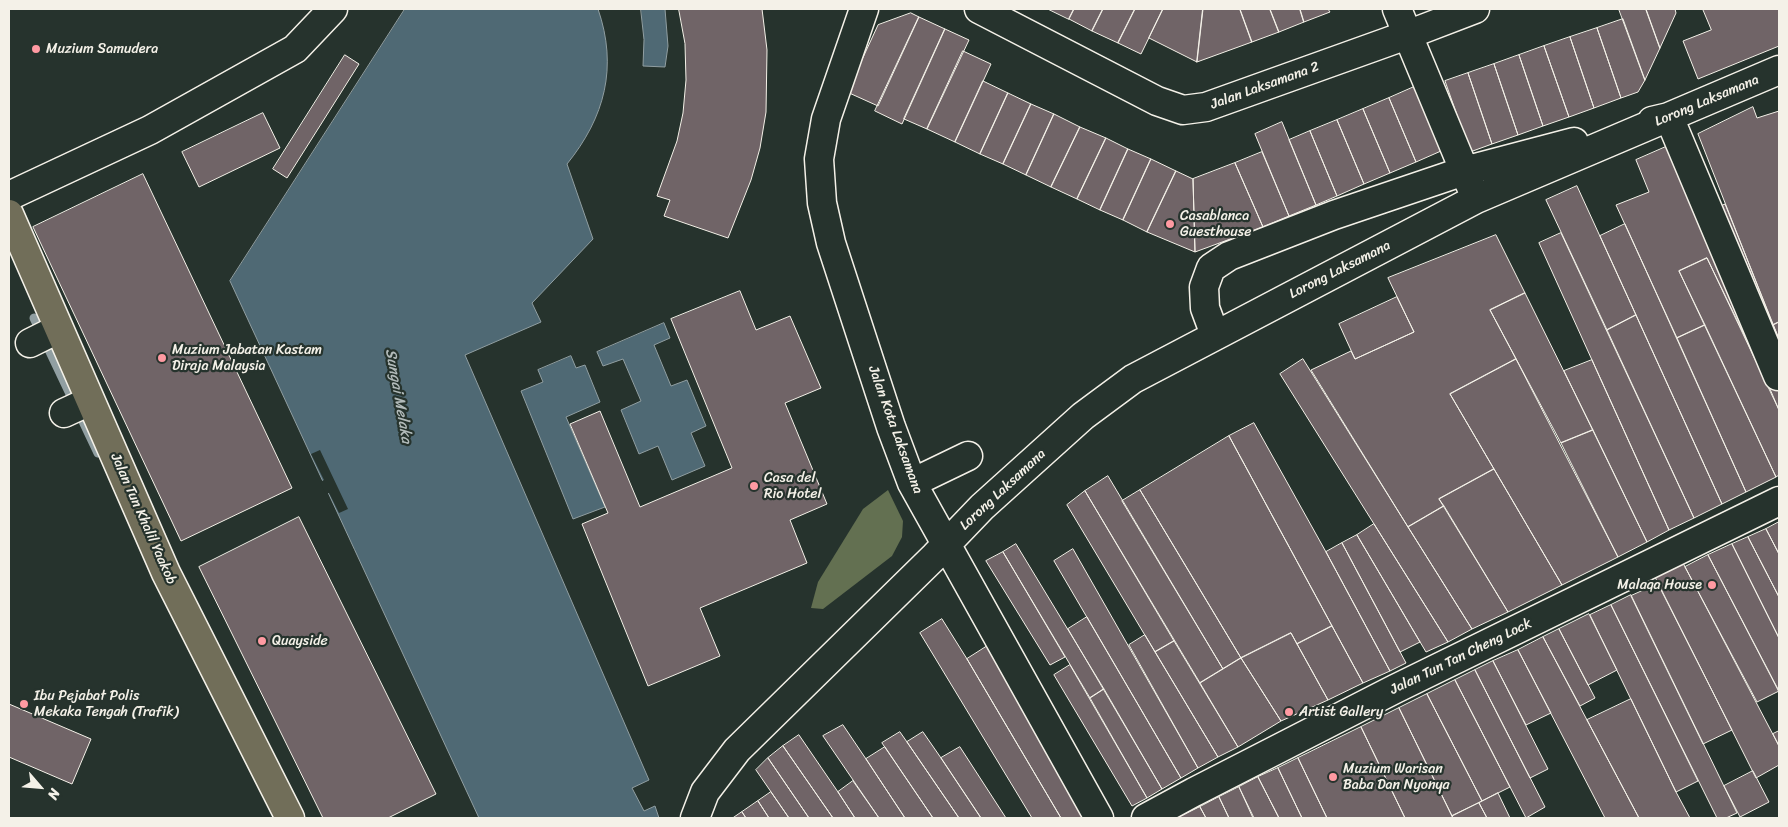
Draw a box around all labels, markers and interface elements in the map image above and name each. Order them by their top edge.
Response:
place label: Muzium Samudera [46,41,158,57]
marker: Muzium Samudera [30,43,42,55]
street label: Jalan Laksamana 2 [1208,59,1322,113]
street label: Lorong Laksamana [1652,71,1762,131]
place label: Casablanca Guesthouse [1180,208,1251,240]
marker: Casablanca Guesthouse [1164,218,1176,230]
street label: Lorong Laksamana [1287,237,1393,303]
place label: Muzium Jabatan Kastam Diraja Malaysia [172,342,322,374]
water label: Sungai Melaka [381,347,415,445]
marker: Muzium Jabatan Kastam Diraja Malaysia [156,352,168,364]
street label: Jalan Kota Laksamana [864,364,926,496]
street label: Lorong Laksamana [957,446,1049,534]
street label: Jalan Tun Khalil Yaakob [107,451,179,587]
place label: Casa del Rio Hotel [764,470,821,502]
marker: Casa del Rio Hotel [748,480,760,492]
place label: Malaqa House [1617,577,1702,593]
marker: Malaqa House [1706,579,1718,591]
street label: Jalan Tun Tan Cheng Lock [1388,615,1534,699]
place label: Quayside [272,633,328,649]
marker: Quayside [256,635,268,647]
place label: Ibu Pejabat Polis Mekaka Tengah (Trafik) [34,688,179,720]
marker: Ibu Pejabat Polis Mekaka Tengah (Trafik) [18,698,30,710]
place label: Artist Gallery [1299,704,1383,720]
marker: Artist Gallery [1283,706,1295,718]
place label: Muzium Warisan Baba Dan Nyonya [1343,761,1450,794]
north arrow [15,762,65,812]
marker: Muzium Warisan Baba Dan Nyonya [1327,771,1339,783]
text: N [40,784,67,804]

